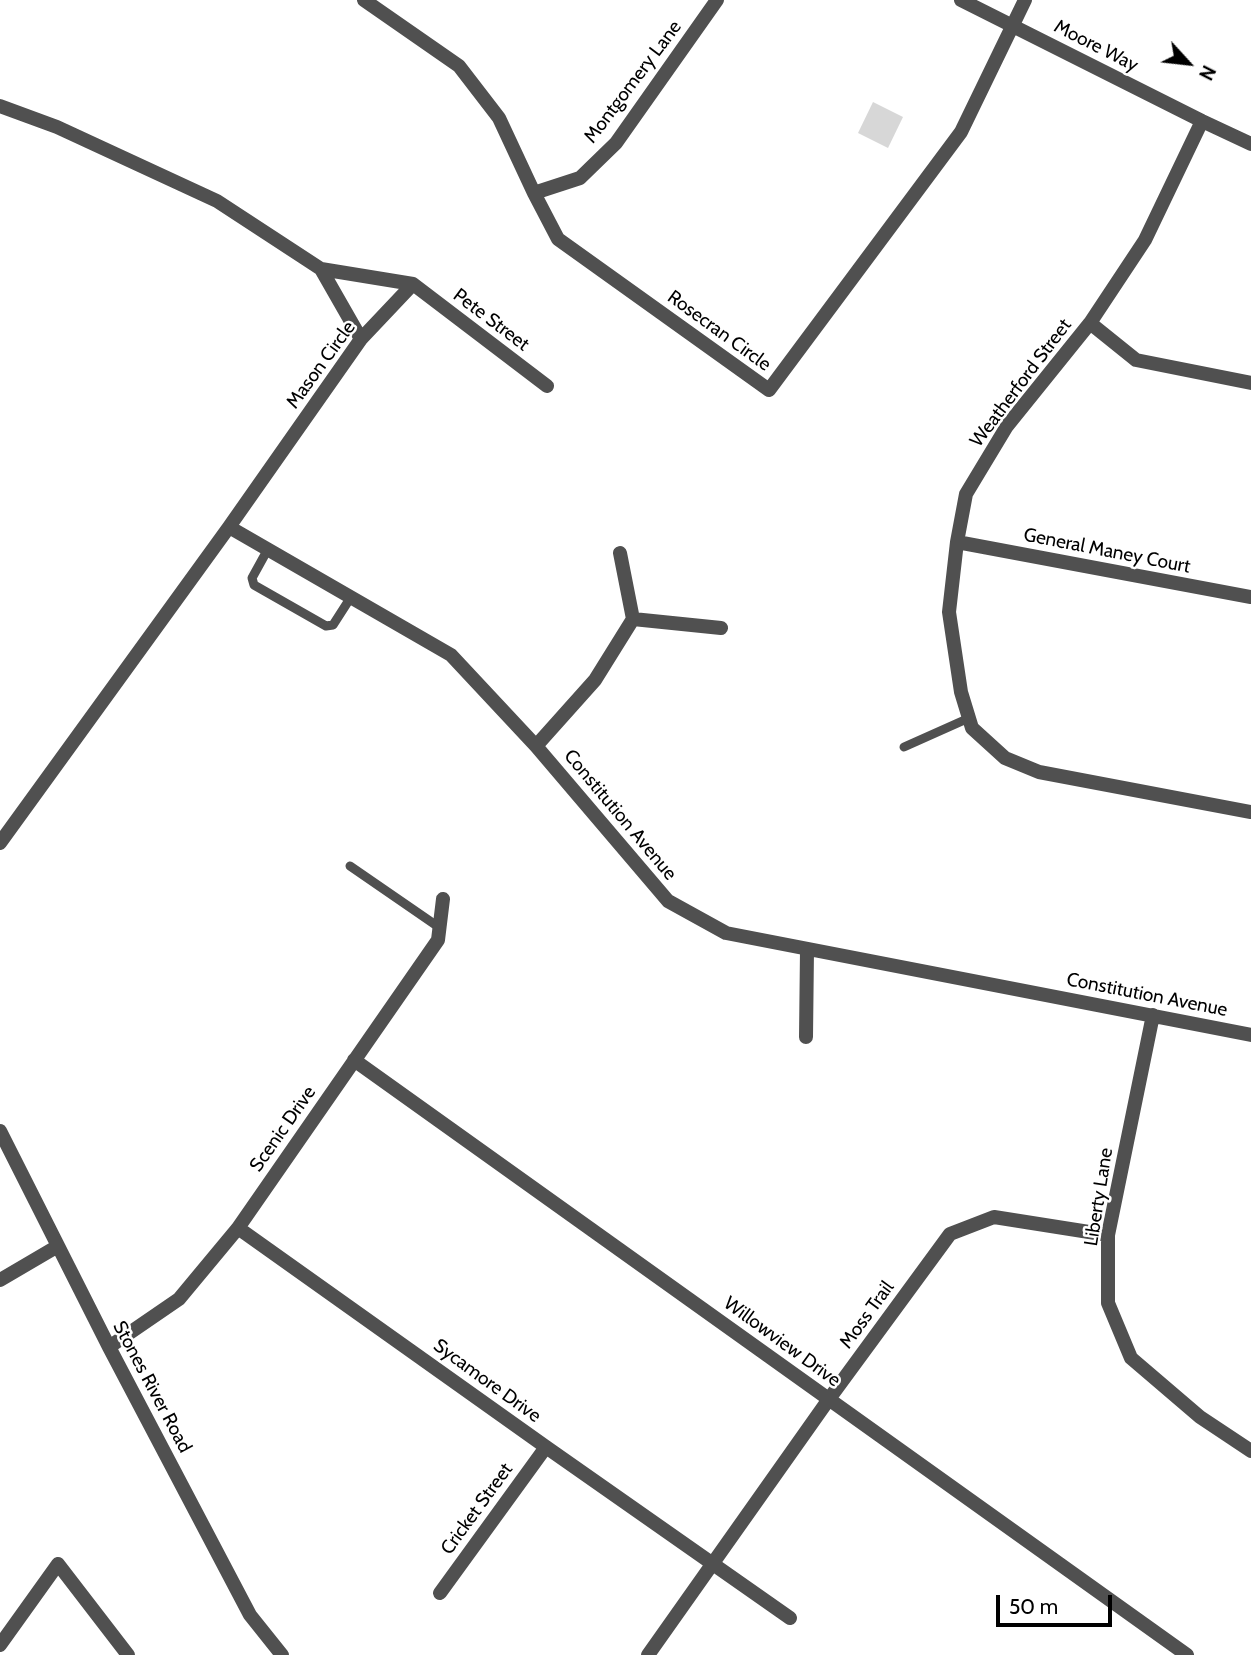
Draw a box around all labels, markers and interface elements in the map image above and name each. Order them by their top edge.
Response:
street label: Moore Way [1050,15,1142,77]
street label: Montgomery Lane [579,16,687,148]
north arrow [1153,28,1223,98]
text: N [1194,62,1220,84]
street label: Pete Street [448,284,534,356]
street label: Rosecran Circle [663,286,775,376]
street label: Weatherford Street [965,315,1077,451]
street label: Mason Circle [282,317,360,413]
street label: General Maney Court [1022,524,1192,578]
street label: Constitution Avenue [559,745,681,885]
street label: Constitution Avenue [1065,968,1229,1022]
street label: Scenic Drive [245,1082,321,1176]
street label: Liberty Lane [1080,1146,1118,1248]
street label: Moss Trail [835,1277,899,1353]
street label: Willowview Drive [719,1292,845,1392]
street label: Stones River Road [108,1317,196,1457]
street label: Sycamore Drive [429,1334,545,1428]
street label: Cricket Street [436,1459,518,1559]
scale bar [999,1582,1114,1626]
text: 50 m [1009,1594,1058,1619]

